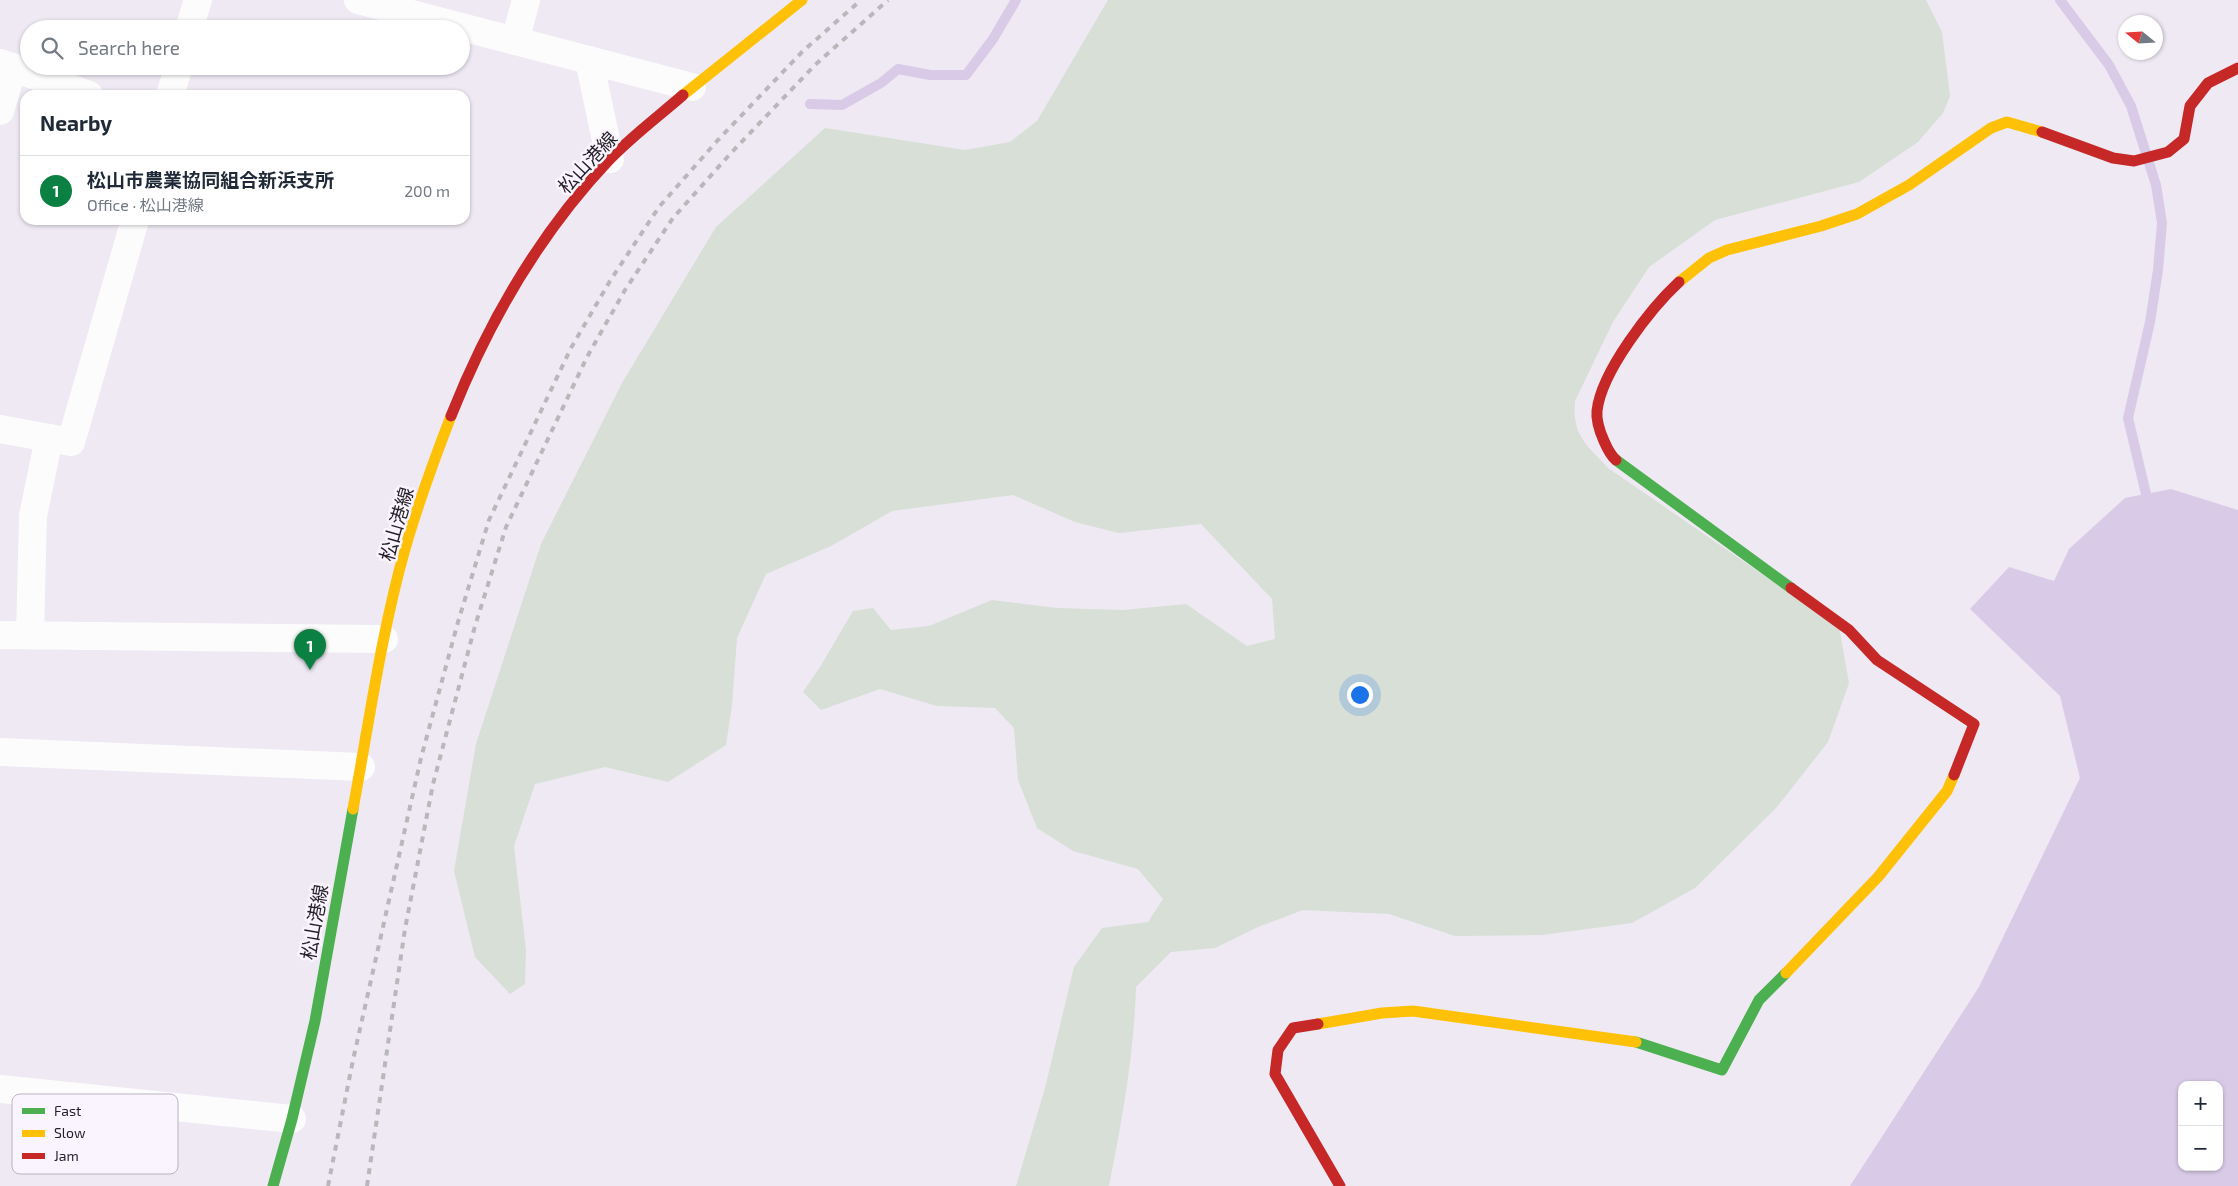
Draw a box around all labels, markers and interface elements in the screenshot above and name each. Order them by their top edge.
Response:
north arrow [2118,15,2163,60]
search box [20,20,470,75]
icon: search [38,34,66,62]
text: Search here [78,36,180,59]
text: Nearby [40,110,112,135]
street label: 松山港線 [553,126,621,198]
text: 松山市農業協同組合新浜支所 [87,168,334,191]
text: 1 [53,181,59,200]
text: 200 m [404,181,450,200]
text: Office · 松山港線 [87,195,204,214]
street label: 松山港線 [374,484,418,564]
pin: 1 [294,629,326,670]
your location [1347,682,1373,708]
street label: 松山港線 [296,883,332,961]
map controls [2178,1081,2223,1171]
button: + [2178,1081,2223,1126]
legend [12,1094,178,1174]
text: Fast [54,1102,81,1119]
text: Slow [54,1124,86,1141]
button: − [2178,1126,2223,1171]
text: Jam [54,1147,79,1164]

